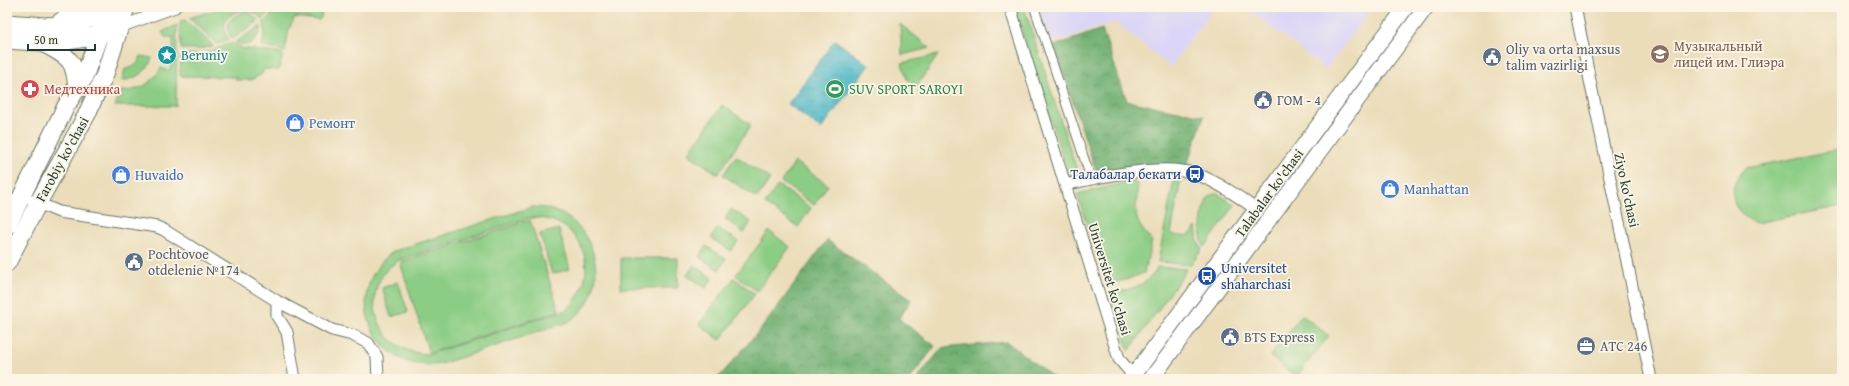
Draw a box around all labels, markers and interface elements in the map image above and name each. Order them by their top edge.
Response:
scale bar [28,26,95,52]
text: 50 m [34,31,58,48]
place label: Музыкальный лицей им. Глиэра [1674,36,1785,72]
place label: Oliy va orta maxsus talim vazirligi [1506,39,1620,75]
school or university icon: Музыкальный лицей им. Глиэра [1649,43,1671,65]
place icon: Beruniy [156,44,178,66]
place label: Beruniy [181,45,228,65]
public building icon: Oliy va orta maxsus talim vazirligi [1481,46,1503,68]
pharmacy icon: Медтехника [19,78,41,100]
sports icon: SUV SPORT SAROYI [824,78,846,100]
place label: Медтехника [44,79,120,99]
place label: SUV SPORT SAROYI [849,79,963,99]
public building icon: ГОМ - 4 [1252,89,1274,111]
place label: ГОМ - 4 [1277,90,1321,110]
shop icon: Ремонт [284,112,306,134]
street label: Farobiy ko'chasi [30,113,94,205]
place label: Ремонт [309,113,355,133]
street label: Talabalar ko'chasi [1230,144,1308,241]
street label: Ziyo ko'chasi [1609,151,1645,229]
bus stop icon: Талабалар бекати [1184,163,1206,185]
shop icon: Huvaido [110,164,132,186]
place label: Талабалар бекати [1070,164,1181,184]
place label: Huvaido [135,165,184,185]
shop icon: Manhattan [1379,178,1401,200]
place label: Manhattan [1404,179,1469,199]
street label: Universitet ko'chasi [1083,220,1137,338]
place label: Pochtovoe otdelenie №174 [148,244,240,280]
public building icon: Pochtovoe otdelenie №174 [123,251,145,273]
place label: Universitet shaharchasi [1221,258,1291,294]
bus stop icon: Universitet shaharchasi [1196,265,1218,287]
public building icon: BTS Express [1219,326,1241,348]
place label: BTS Express [1244,327,1315,347]
office icon: АТС 246 [1575,335,1597,357]
place label: АТС 246 [1600,336,1648,356]

